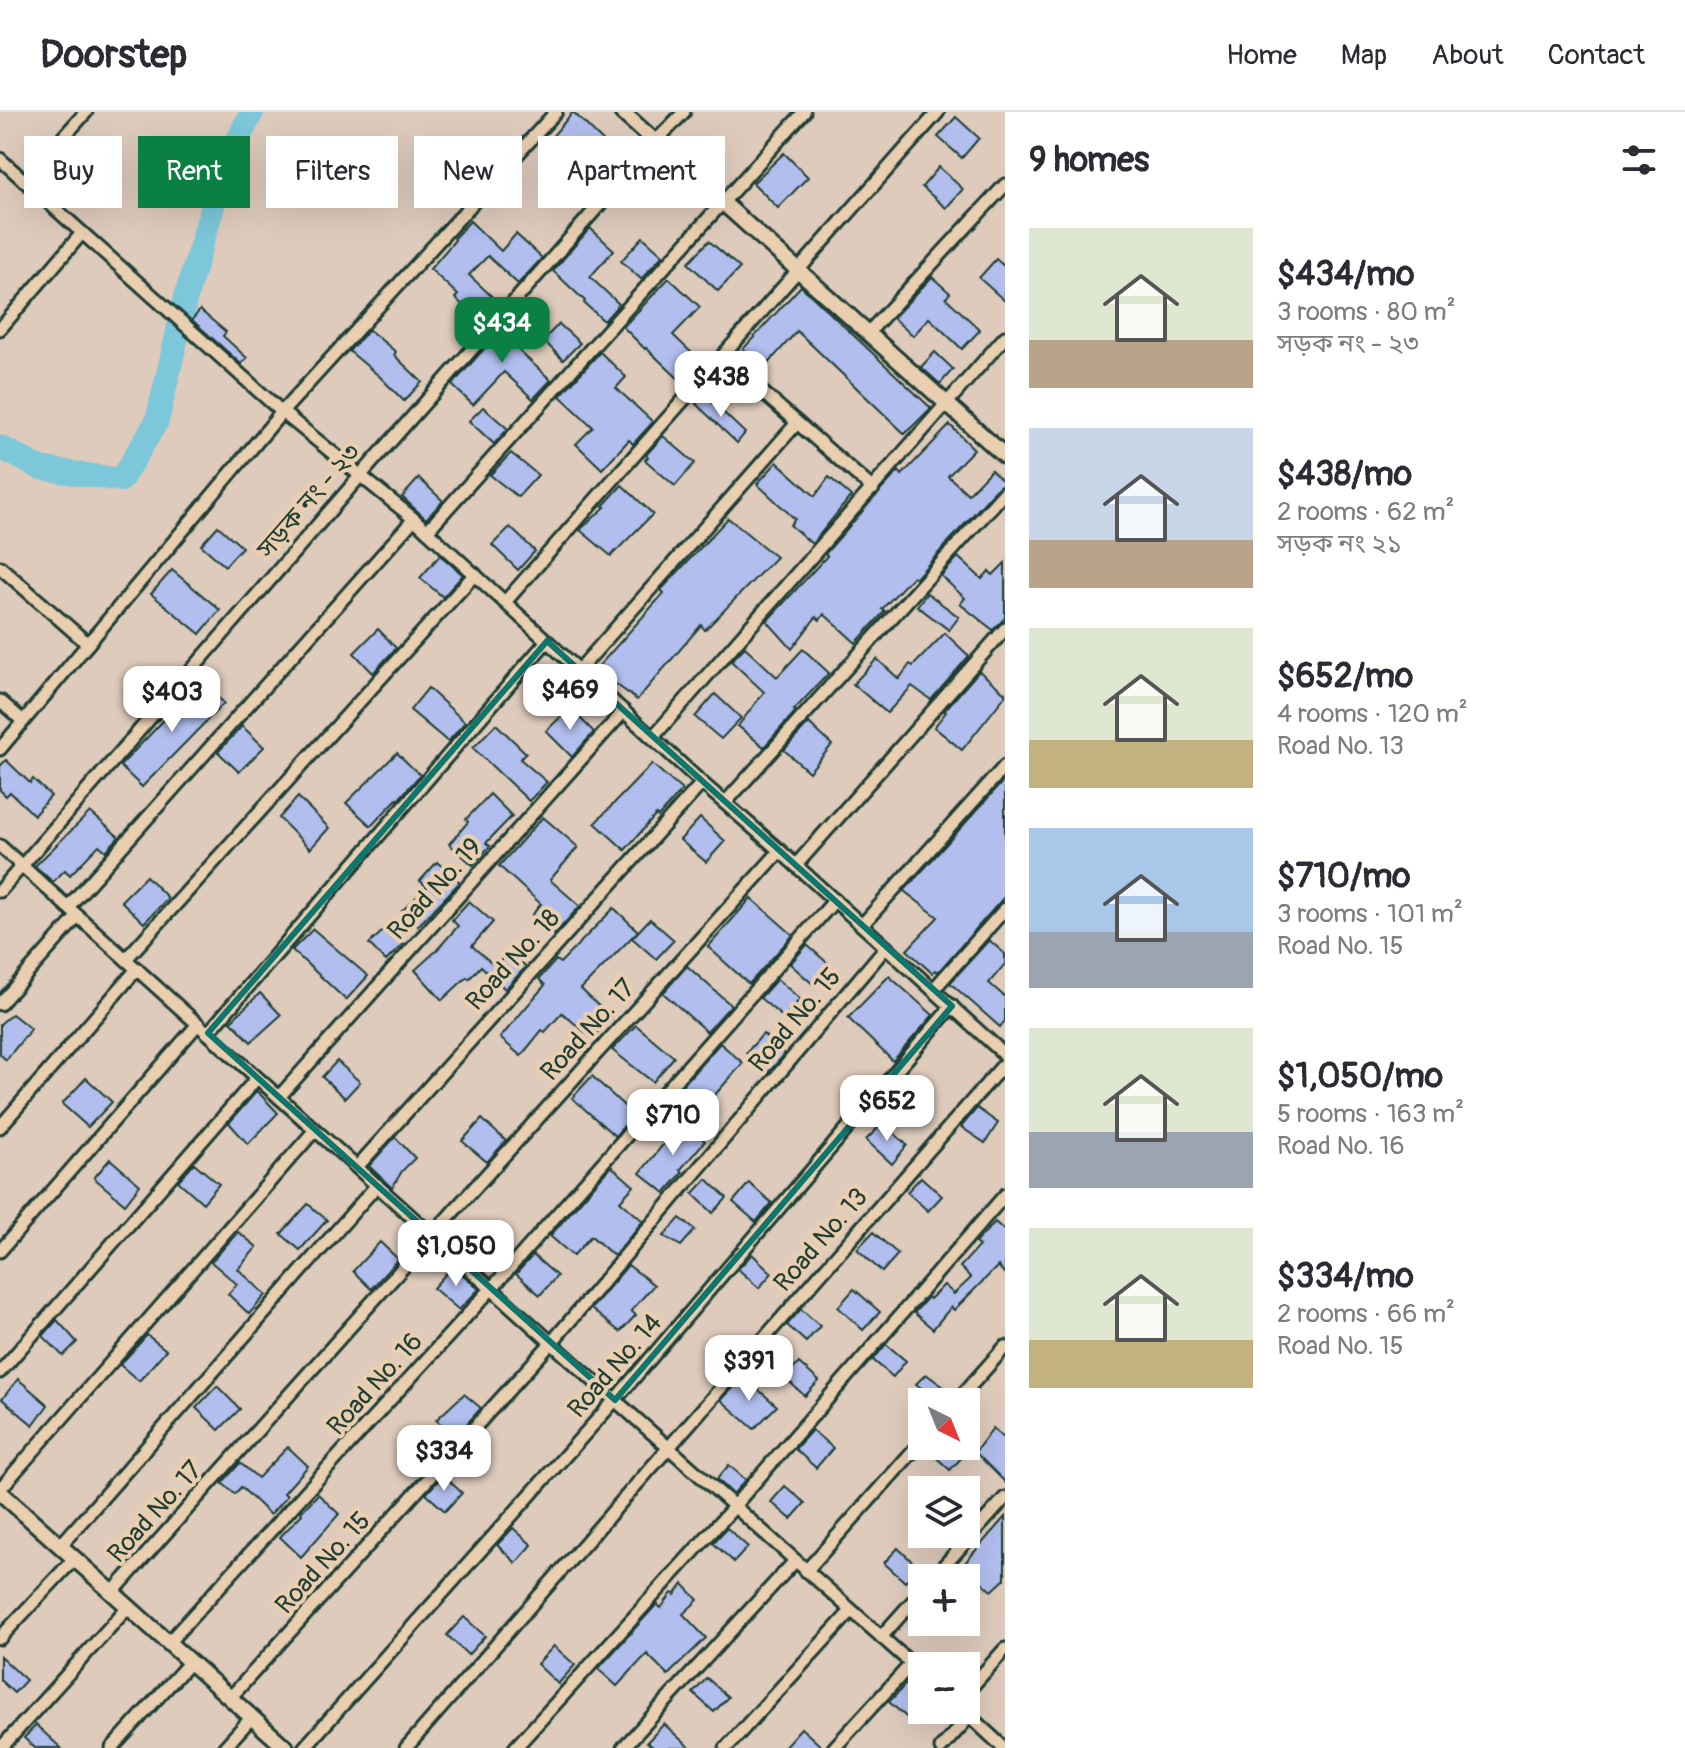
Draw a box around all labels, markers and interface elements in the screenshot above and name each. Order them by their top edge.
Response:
text: Doorstep [40,31,187,79]
text: Home [1226,38,1297,73]
text: Map [1341,38,1387,73]
text: About [1431,38,1504,73]
text: Contact [1548,38,1645,73]
chip: Buy [24,136,122,208]
chip: Rent [138,136,250,208]
chip: Filters [266,136,398,208]
chip: New [414,136,522,208]
chip: Apartment [538,136,725,208]
icon: filters [1617,138,1661,182]
text: 9 homes [1029,139,1149,182]
text: $434/mo [1277,253,1415,296]
icon: home [1093,260,1189,356]
text: 3 rooms · 80 m² [1277,296,1456,328]
pin: $434 [455,297,549,365]
text: $434 [473,307,531,339]
text: সড়ক নং - ২৩ [1277,328,1419,360]
pin: $438 [674,351,768,419]
text: $438 [693,361,749,393]
street label: সড়ক নং - ২৩ [250,437,368,566]
text: $438/mo [1277,453,1412,496]
icon: home [1093,460,1189,556]
text: 2 rooms · 62 m² [1277,496,1454,528]
text: সড়ক নং ২১ [1277,528,1402,560]
text: $652/mo [1277,655,1413,698]
icon: home [1093,660,1189,756]
pin: $469 [523,664,617,732]
pin: $403 [125,666,219,734]
text: $469 [541,674,599,706]
text: $403 [141,676,203,708]
text: 4 rooms · 120 m² [1277,698,1468,730]
text: Road No. 13 [1277,730,1404,762]
street label: Road No. 19 [381,832,489,946]
text: $710/mo [1277,855,1411,898]
icon: home [1093,860,1189,956]
text: 3 rooms · 101 m² [1277,898,1463,930]
street label: Road No. 18 [459,903,567,1017]
text: Road No. 15 [1277,930,1404,962]
street label: Road No. 15 [742,961,848,1079]
street label: Road No. 17 [534,972,642,1088]
text: $1,050/mo [1277,1055,1443,1098]
icon: home [1093,1060,1189,1156]
pin: $652 [840,1075,934,1143]
text: $652 [858,1085,916,1117]
pin: $710 [626,1089,720,1157]
text: 5 rooms · 163 m² [1277,1098,1464,1130]
text: $710 [645,1099,701,1131]
text: Road No. 16 [1277,1130,1405,1162]
street label: Road No. 13 [767,1182,875,1298]
pin: $1,050 [391,1220,521,1288]
text: $1,050 [416,1230,496,1262]
text: $334/mo [1277,1255,1414,1298]
icon: home [1093,1260,1189,1356]
text: 2 rooms · 66 m² [1277,1298,1455,1330]
street label: Road No. 14 [561,1307,669,1425]
street label: Road No. 16 [320,1326,430,1442]
text: Road No. 15 [1277,1330,1404,1362]
pin: $391 [702,1335,796,1403]
text: $391 [723,1345,775,1377]
north arrow [908,1388,980,1460]
map controls [908,1388,980,1724]
pin: $334 [397,1425,491,1493]
text: $334 [415,1435,473,1467]
street label: Road No. 17 [101,1454,209,1570]
button: layers [908,1476,980,1548]
street label: Road No. 15 [269,1505,377,1621]
button: + [908,1564,980,1636]
button: − [908,1652,980,1724]

